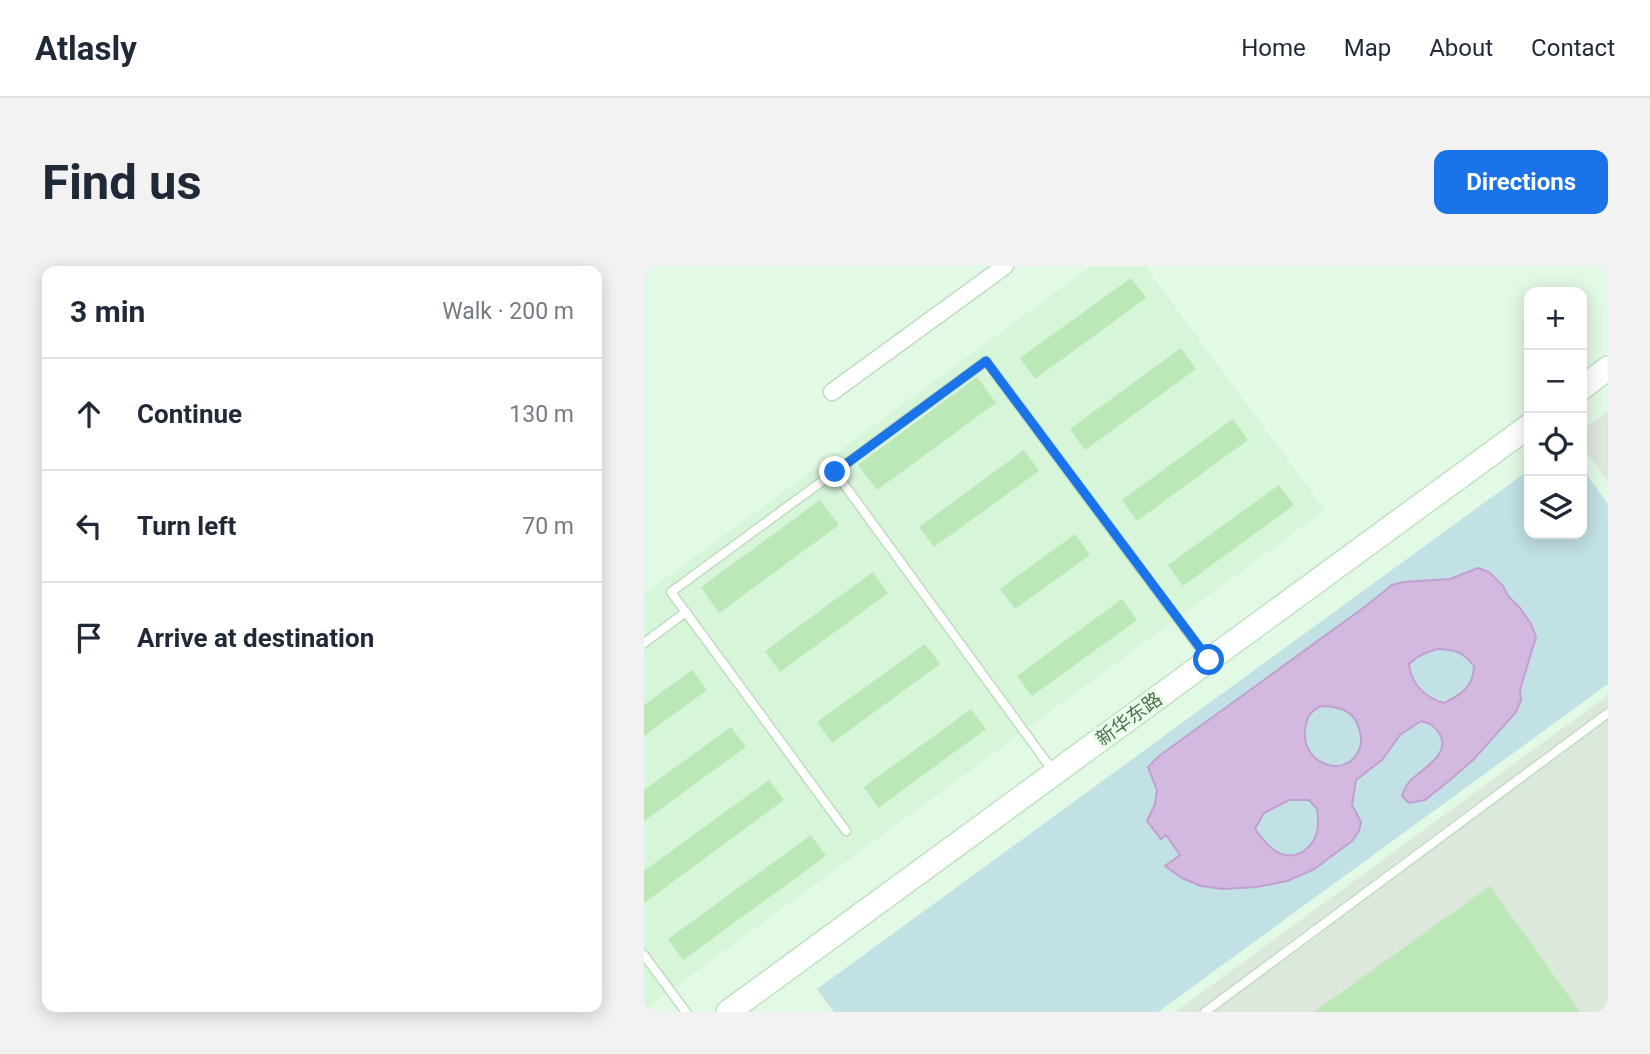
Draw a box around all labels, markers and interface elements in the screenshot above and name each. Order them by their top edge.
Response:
text: Atlasly [35,29,137,68]
text: Home [1241,34,1306,62]
text: Map [1344,34,1391,62]
text: About [1429,34,1493,62]
text: Contact [1531,34,1615,62]
button: Directions [1434,150,1608,214]
text: Find us [42,154,202,211]
map controls [1524,287,1587,539]
button: + [1524,287,1587,350]
text: 3 min [70,294,145,329]
text: Walk · 200 m [442,298,574,325]
button: − [1524,350,1587,413]
icon: ahead [70,395,108,433]
text: Continue [137,399,242,429]
text: 130 m [509,401,574,428]
button: locate [1524,413,1587,476]
route end [819,456,850,487]
button: layers [1524,476,1587,539]
icon: left [70,507,108,545]
text: Turn left [137,511,236,541]
text: 70 m [522,513,574,540]
icon: arrive [70,619,108,657]
text: Arrive at destination [137,623,374,653]
route start [1193,644,1224,675]
street label: 新华东路 [1091,687,1167,751]

